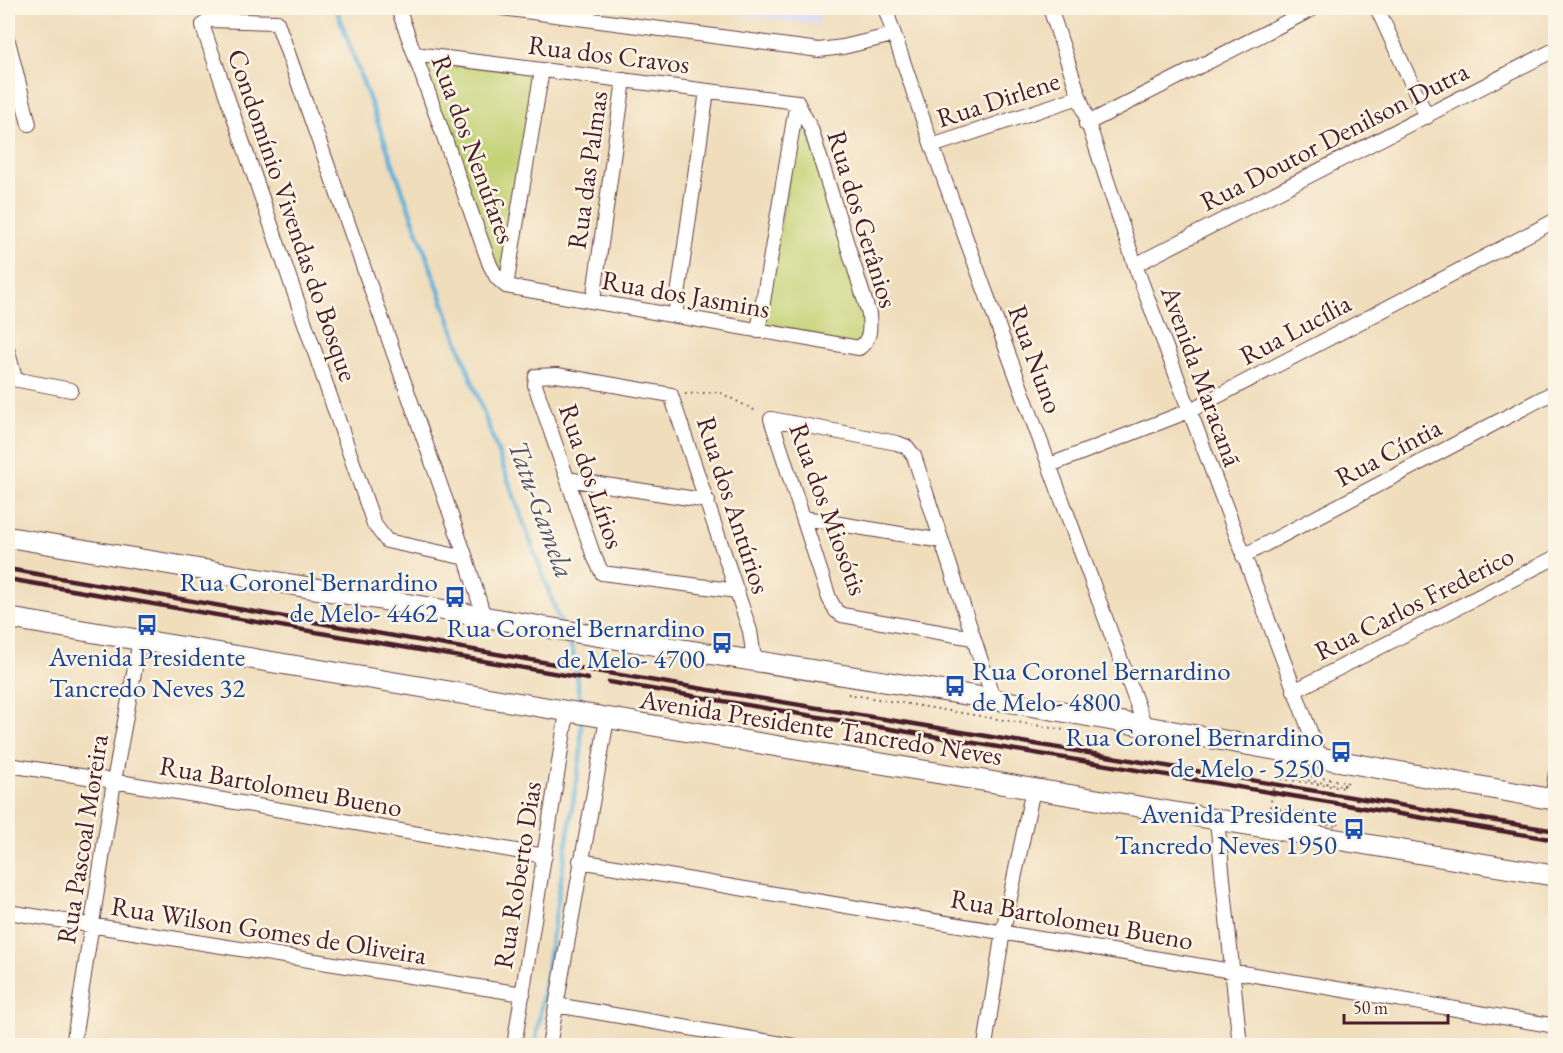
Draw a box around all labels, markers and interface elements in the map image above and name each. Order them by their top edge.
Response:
street label: Rua dos Cravos [526,27,692,81]
street label: Condomínio Vivendas do Bosque [220,44,366,386]
street label: Rua dos Nenúfares [424,50,524,248]
street label: Rua Doutor Denilson Dutra [1194,53,1474,219]
street label: Rua Dirlene [932,63,1064,135]
street label: Rua das Palmas [559,89,615,251]
street label: Rua dos Gerânios [819,126,907,312]
street label: Rua dos Jasmins [599,262,773,326]
street label: Avenida Maracanã [1153,280,1251,471]
street label: Rua Lucília [1233,285,1357,373]
street label: Rua Nuno [1000,300,1072,418]
street label: Rua dos Lírios [551,399,633,553]
street label: Rua Cíntia [1329,409,1447,495]
street label: Rua dos Antúrios [689,412,779,598]
street label: Rua dos Miosótis [782,418,876,600]
water label: Tatu-Gamela [500,435,584,583]
street label: Rua Carlos Frederico [1308,538,1520,668]
place label: Rua Coronel Bernardino de Melo- 4462 [179,564,438,630]
bus stop icon: Rua Coronel Bernardino de Melo- 4462 [443,585,467,609]
place label: Rua Coronel Bernardino de Melo- 4700 [446,610,705,676]
bus stop icon: Avenida Presidente Tancredo Neves 32 [135,613,159,637]
bus stop icon: Rua Coronel Bernardino de Melo- 4700 [710,631,734,655]
place label: Avenida Presidente Tancredo Neves 32 [48,639,245,705]
place label: Rua Coronel Bernardino de Melo- 4800 [972,653,1231,719]
bus stop icon: Rua Coronel Bernardino de Melo- 4800 [943,674,967,698]
street label: Avenida Presidente Tancredo Neves [636,681,1005,773]
place label: Rua Coronel Bernardino de Melo - 5250 [1065,719,1324,785]
street label: Rua Pascoal Moreira [48,731,116,946]
bus stop icon: Rua Coronel Bernardino de Melo - 5250 [1329,740,1353,764]
street label: Rua Bartolomeu Bueno [157,747,405,825]
street label: Rua Roberto Dias [485,779,549,971]
place label: Avenida Presidente Tancredo Neves 1950 [1115,796,1337,862]
bus stop icon: Avenida Presidente Tancredo Neves 1950 [1342,817,1366,841]
street label: Rua Bartolomeu Bueno [948,880,1196,958]
street label: Rua Wilson Gomes de Oliveira [109,888,429,972]
scale bar [1344,987,1448,1025]
text: 50 m [1353,996,1388,1019]

